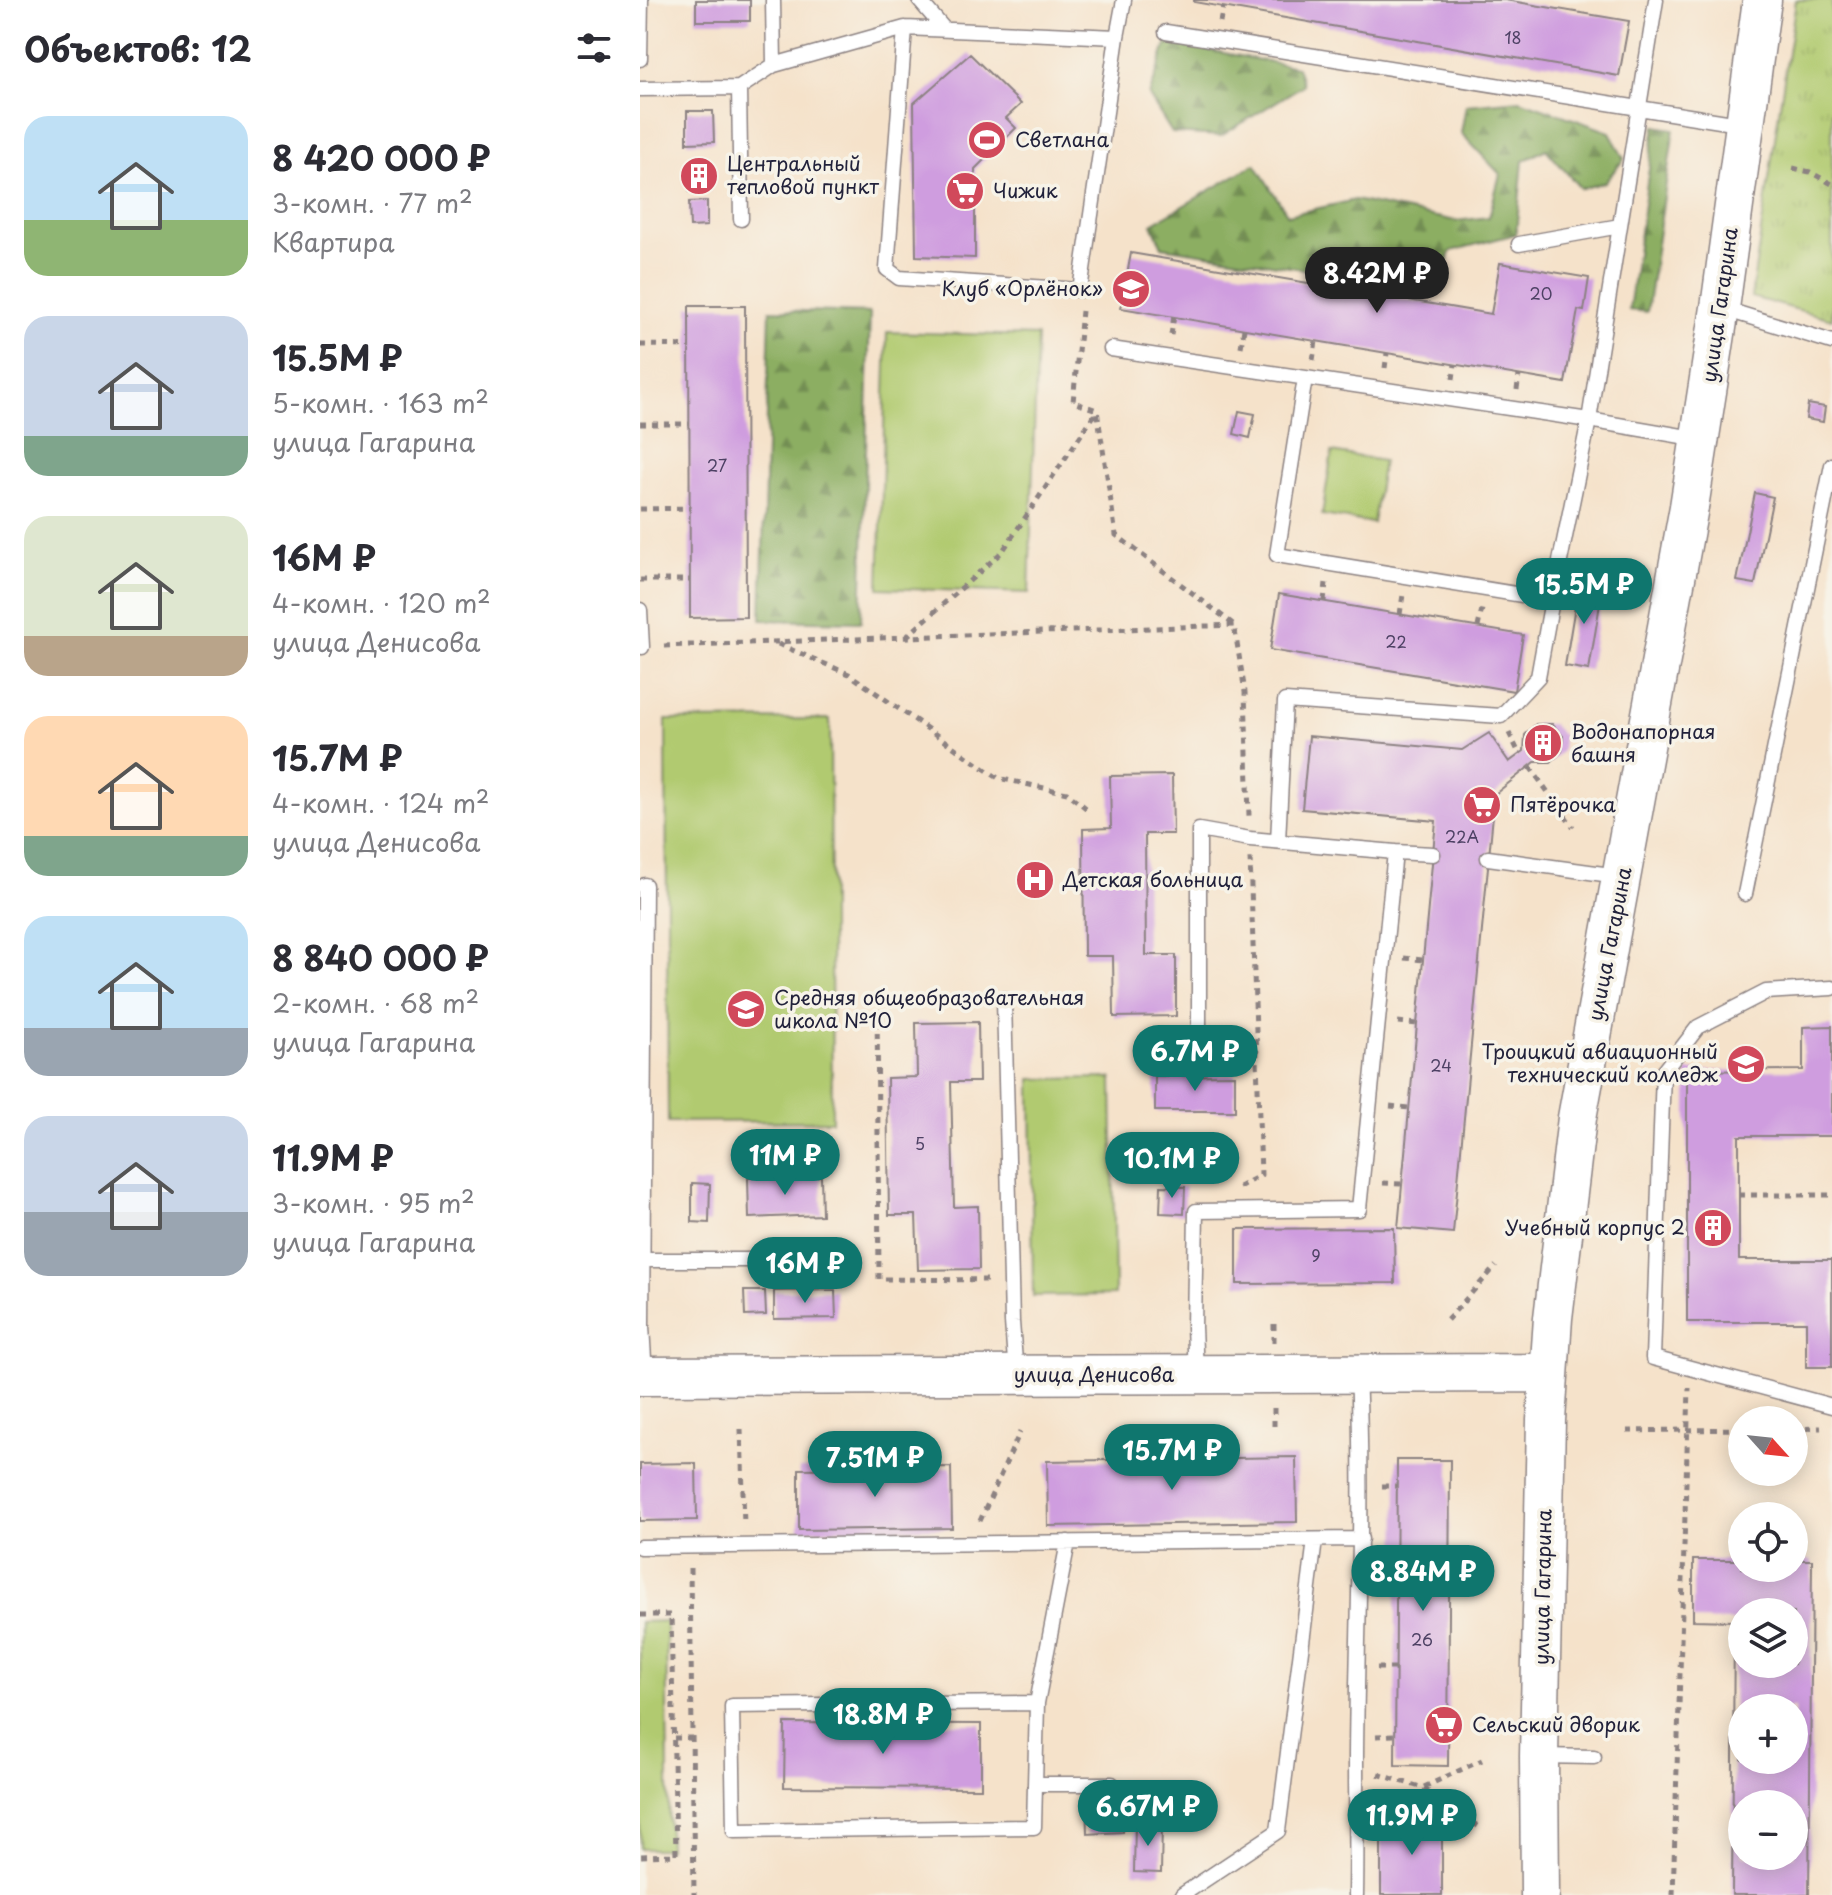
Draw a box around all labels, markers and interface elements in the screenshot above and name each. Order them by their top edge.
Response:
text: Объектов: 12 [24,22,251,74]
house number: 18 [1504,25,1522,49]
icon: filters [572,26,616,70]
sports icon: Светлана [966,119,1008,161]
place label: Светлана [1015,124,1109,154]
text: 8 420 000 ₽ [272,131,490,183]
icon: home [88,148,184,244]
place label: Центральный тепловой пункт [727,148,879,201]
building icon: Центральный тепловой пункт [678,155,720,197]
supermarket icon: Чижик [944,170,986,212]
place label: Чижик [993,175,1058,205]
text: 3-комн. · 77 m² [272,183,473,222]
text: Квартира [272,222,395,261]
street label: улица Гагарина [1693,225,1745,384]
pin: 8.42M ₽ [1303,247,1451,315]
text: 8.42M ₽ [1323,253,1431,292]
school or university icon: Клуб «Орлёнок» [1110,268,1152,310]
place label: Клуб «Орлёнок» [941,273,1103,303]
house number: 20 [1530,281,1552,305]
text: 15.5M ₽ [272,331,403,383]
icon: home [88,348,184,444]
text: 5-комн. · 163 m² [272,383,489,422]
text: улица Гагарина [272,422,475,461]
house number: 27 [707,453,727,477]
text: 16M ₽ [272,531,376,583]
icon: home [88,548,184,644]
pin: 15.5M ₽ [1510,558,1658,626]
text: 15.5M ₽ [1534,564,1634,603]
text: 4-комн. · 120 m² [272,583,491,622]
text: улица Денисова [272,622,480,661]
house number: 22 [1385,629,1407,653]
place label: Водонапорная башня [1571,716,1716,769]
building icon: Водонапорная башня [1522,722,1564,764]
text: 15.7M ₽ [272,731,403,783]
icon: home [88,748,184,844]
text: 4-комн. · 124 m² [272,783,490,822]
supermarket icon: Пятёрочка [1461,784,1503,826]
place label: Пятёрочка [1510,789,1616,819]
text: улица Денисова [272,822,480,861]
house number: 22А [1445,824,1479,848]
hospital icon: Детская больница [1014,859,1056,901]
place label: Детская больница [1062,864,1243,894]
street label: улица Гагарина [1579,864,1639,1023]
text: 8 840 000 ₽ [272,931,489,983]
icon: home [88,948,184,1044]
place label: Средняя общеобразовательная школа №10 [774,982,1084,1035]
text: 2-комн. · 68 m² [272,983,479,1022]
school or university icon: Средняя общеобразовательная школа №10 [725,988,767,1030]
text: улица Гагарина [272,1022,475,1061]
pin: 6.7M ₽ [1130,1025,1260,1093]
text: 6.7M ₽ [1151,1031,1239,1070]
place label: Троицкий авиационный технический колледж [1481,1036,1719,1089]
school or university icon: Троицкий авиационный технический колледж [1725,1043,1767,1085]
house number: 24 [1430,1053,1452,1077]
pin: 11M ₽ [729,1129,841,1197]
text: 11.9M ₽ [272,1131,394,1183]
house number: 5 [915,1131,925,1155]
pin: 10.1M ₽ [1098,1132,1246,1200]
text: 11M ₽ [749,1135,821,1174]
text: 10.1M ₽ [1123,1138,1221,1177]
icon: home [88,1148,184,1244]
text: 3-комн. · 95 m² [272,1183,475,1222]
building icon: Учебный корпус 2 [1692,1207,1734,1249]
place label: Учебный корпус 2 [1505,1212,1685,1242]
text: улица Гагарина [272,1222,475,1261]
pin: 16M ₽ [749,1237,861,1305]
text: 16M ₽ [765,1243,845,1282]
house number: 9 [1311,1243,1321,1267]
street label: улица Денисова [1014,1359,1175,1389]
north arrow [1728,1406,1808,1486]
map controls [1728,1406,1808,1870]
pin: 15.7M ₽ [1098,1424,1246,1492]
text: 15.7M ₽ [1122,1430,1222,1469]
pin: 7.51M ₽ [801,1431,949,1499]
text: 7.51M ₽ [826,1437,924,1476]
button: locate [1728,1502,1808,1582]
street label: улица Гагарина [1526,1508,1558,1665]
pin: 8.84M ₽ [1349,1545,1497,1613]
text: 8.84M ₽ [1369,1551,1477,1590]
button: layers [1728,1598,1808,1678]
house number: 26 [1411,1627,1433,1651]
pin: 18.8M ₽ [809,1688,957,1756]
text: 18.8M ₽ [832,1694,934,1733]
button: + [1728,1694,1808,1774]
supermarket icon: Сельский дворик [1423,1704,1465,1746]
place label: Сельский дворик [1472,1709,1640,1739]
pin: 6.67M ₽ [1074,1780,1222,1848]
text: 6.67M ₽ [1096,1786,1200,1825]
pin: 11.9M ₽ [1338,1789,1486,1857]
button: − [1728,1790,1808,1870]
text: 11.9M ₽ [1365,1795,1459,1834]

